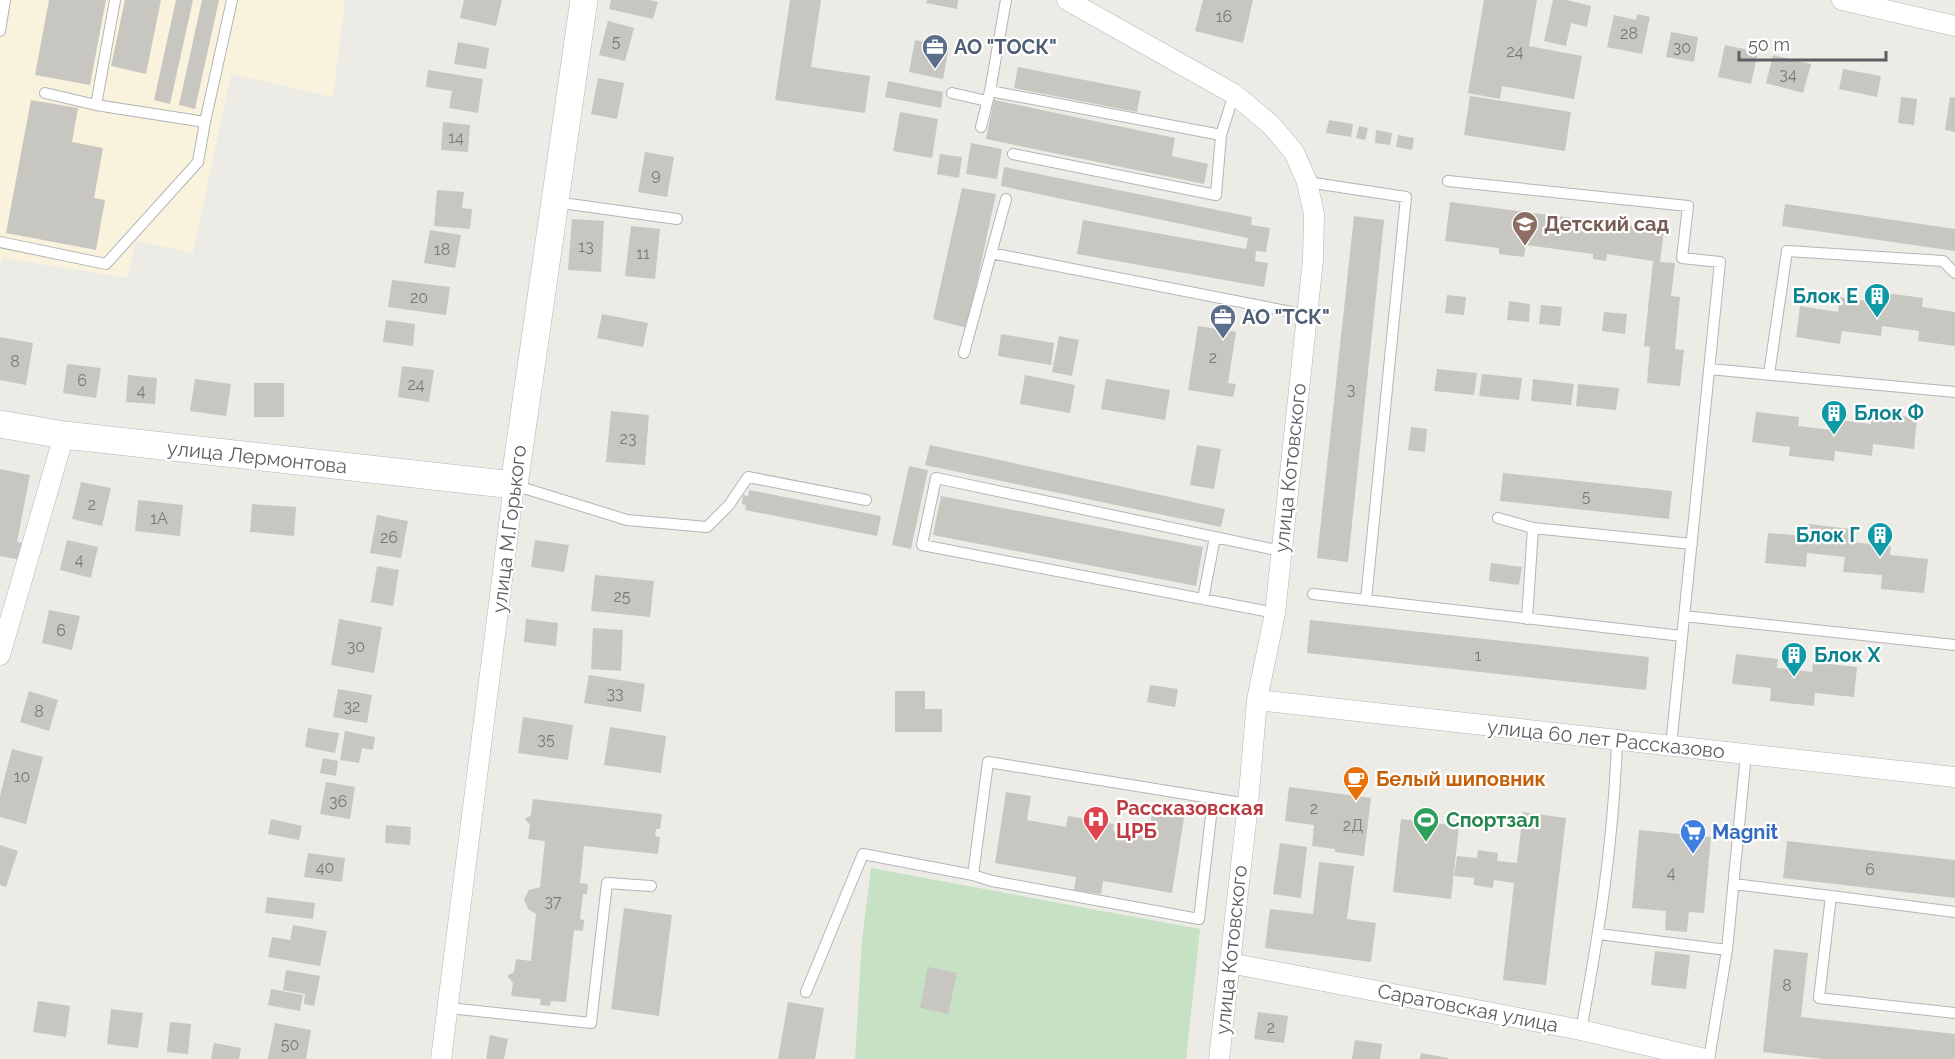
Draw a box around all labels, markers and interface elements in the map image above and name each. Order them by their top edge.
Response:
house number: 16 [1216,7,1232,26]
house number: 28 [1620,24,1638,43]
scale bar [1739,24,1886,62]
house number: 5 [612,32,621,51]
office icon: АО "ТОСК" [920,32,950,70]
text: 50 m [1748,34,1790,55]
place label: АО "ТОСК" [954,35,1057,59]
house number: 30 [1673,38,1691,57]
house number: 24 [1506,42,1524,61]
house number: 34 [1779,65,1797,84]
house number: 14 [448,128,464,147]
house number: 9 [651,165,661,184]
school or university icon: Детский сад [1510,209,1540,247]
place label: Детский сад [1544,212,1669,236]
house number: 13 [578,237,594,256]
house number: 18 [434,240,450,259]
house number: 11 [636,244,650,263]
building icon: Блок Е [1862,281,1892,319]
place label: Блок Е [1792,284,1858,308]
house number: 20 [410,288,428,307]
office icon: АО "ТСК" [1208,302,1238,340]
place label: АО "ТСК" [1242,305,1330,329]
house number: 2 [1209,348,1217,367]
house number: 8 [10,352,20,371]
house number: 6 [77,371,87,390]
house number: 24 [407,375,425,394]
house number: 3 [1347,380,1355,399]
house number: 4 [137,381,146,400]
street label: улица Котовского [1269,382,1311,554]
building icon: Блок Ф [1819,398,1849,436]
place label: Блок Ф [1854,401,1924,425]
house number: 23 [620,429,636,448]
street label: улица Лермонтова [166,436,348,478]
street label: улица М.Горького [487,444,531,614]
house number: 5 [1582,487,1591,506]
house number: 2 [88,495,96,514]
house number: 1А [150,509,168,528]
building icon: Блок Г [1865,520,1895,558]
place label: Блок Г [1796,523,1860,547]
house number: 26 [380,528,398,547]
house number: 4 [75,550,84,569]
house number: 25 [613,587,631,606]
house number: 6 [56,621,66,640]
house number: 30 [347,637,365,656]
building icon: Блок Х [1779,640,1809,678]
place label: Блок Х [1814,643,1881,667]
house number: 1 [1475,646,1482,665]
house number: 33 [606,684,624,703]
house number: 32 [344,697,360,716]
house number: 8 [34,702,44,721]
street label: улица 60 лет Рассказово [1486,715,1726,763]
house number: 35 [537,730,555,749]
cafe icon: Белый шиповник [1341,764,1371,802]
house number: 10 [14,767,30,786]
place label: Белый шиповник [1376,767,1546,791]
house number: 36 [329,792,347,811]
place label: Рассказовская ЦРБ [1116,796,1264,843]
house number: 2 [1310,799,1318,818]
hospital icon: Рассказовская ЦРБ [1081,804,1111,842]
sports icon: Спортзал [1411,805,1441,843]
place label: Спортзал [1446,808,1540,832]
house number: 2Д [1343,816,1363,835]
supermarket icon: Magnit [1678,817,1708,855]
place label: Magnit [1712,820,1779,844]
house number: 40 [316,858,334,877]
house number: 6 [1865,860,1875,879]
house number: 4 [1667,863,1676,882]
street label: улица Котовского [1210,864,1252,1036]
house number: 37 [544,892,562,911]
house number: 8 [1782,976,1792,995]
street label: Саратовская улица [1376,979,1560,1037]
house number: 2 [1267,1018,1275,1037]
house number: 50 [281,1035,299,1054]

